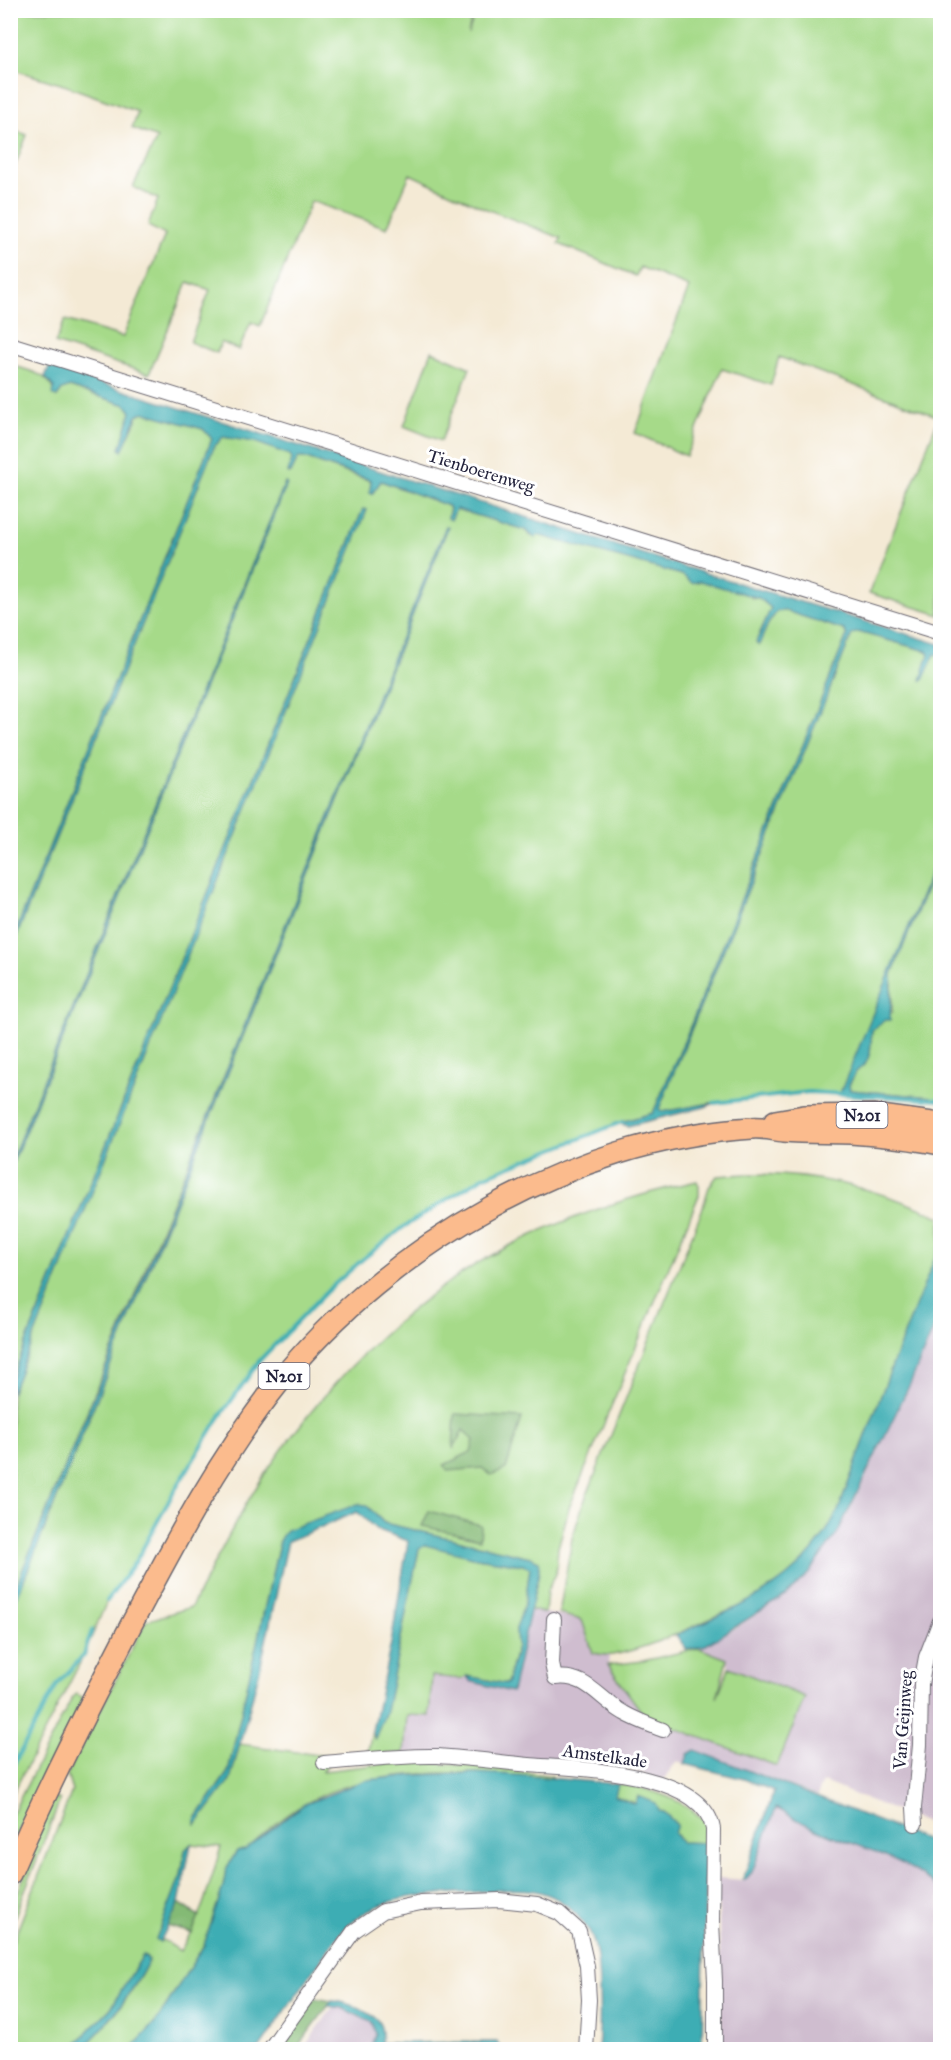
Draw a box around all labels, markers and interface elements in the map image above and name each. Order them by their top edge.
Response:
street label: Tienboerenweg [424,444,538,499]
road number: N201 [836,1102,888,1128]
road number: N201 [258,1363,310,1389]
street label: Van Geijnweg [888,1669,918,1771]
street label: Amstelkade [560,1739,649,1773]

